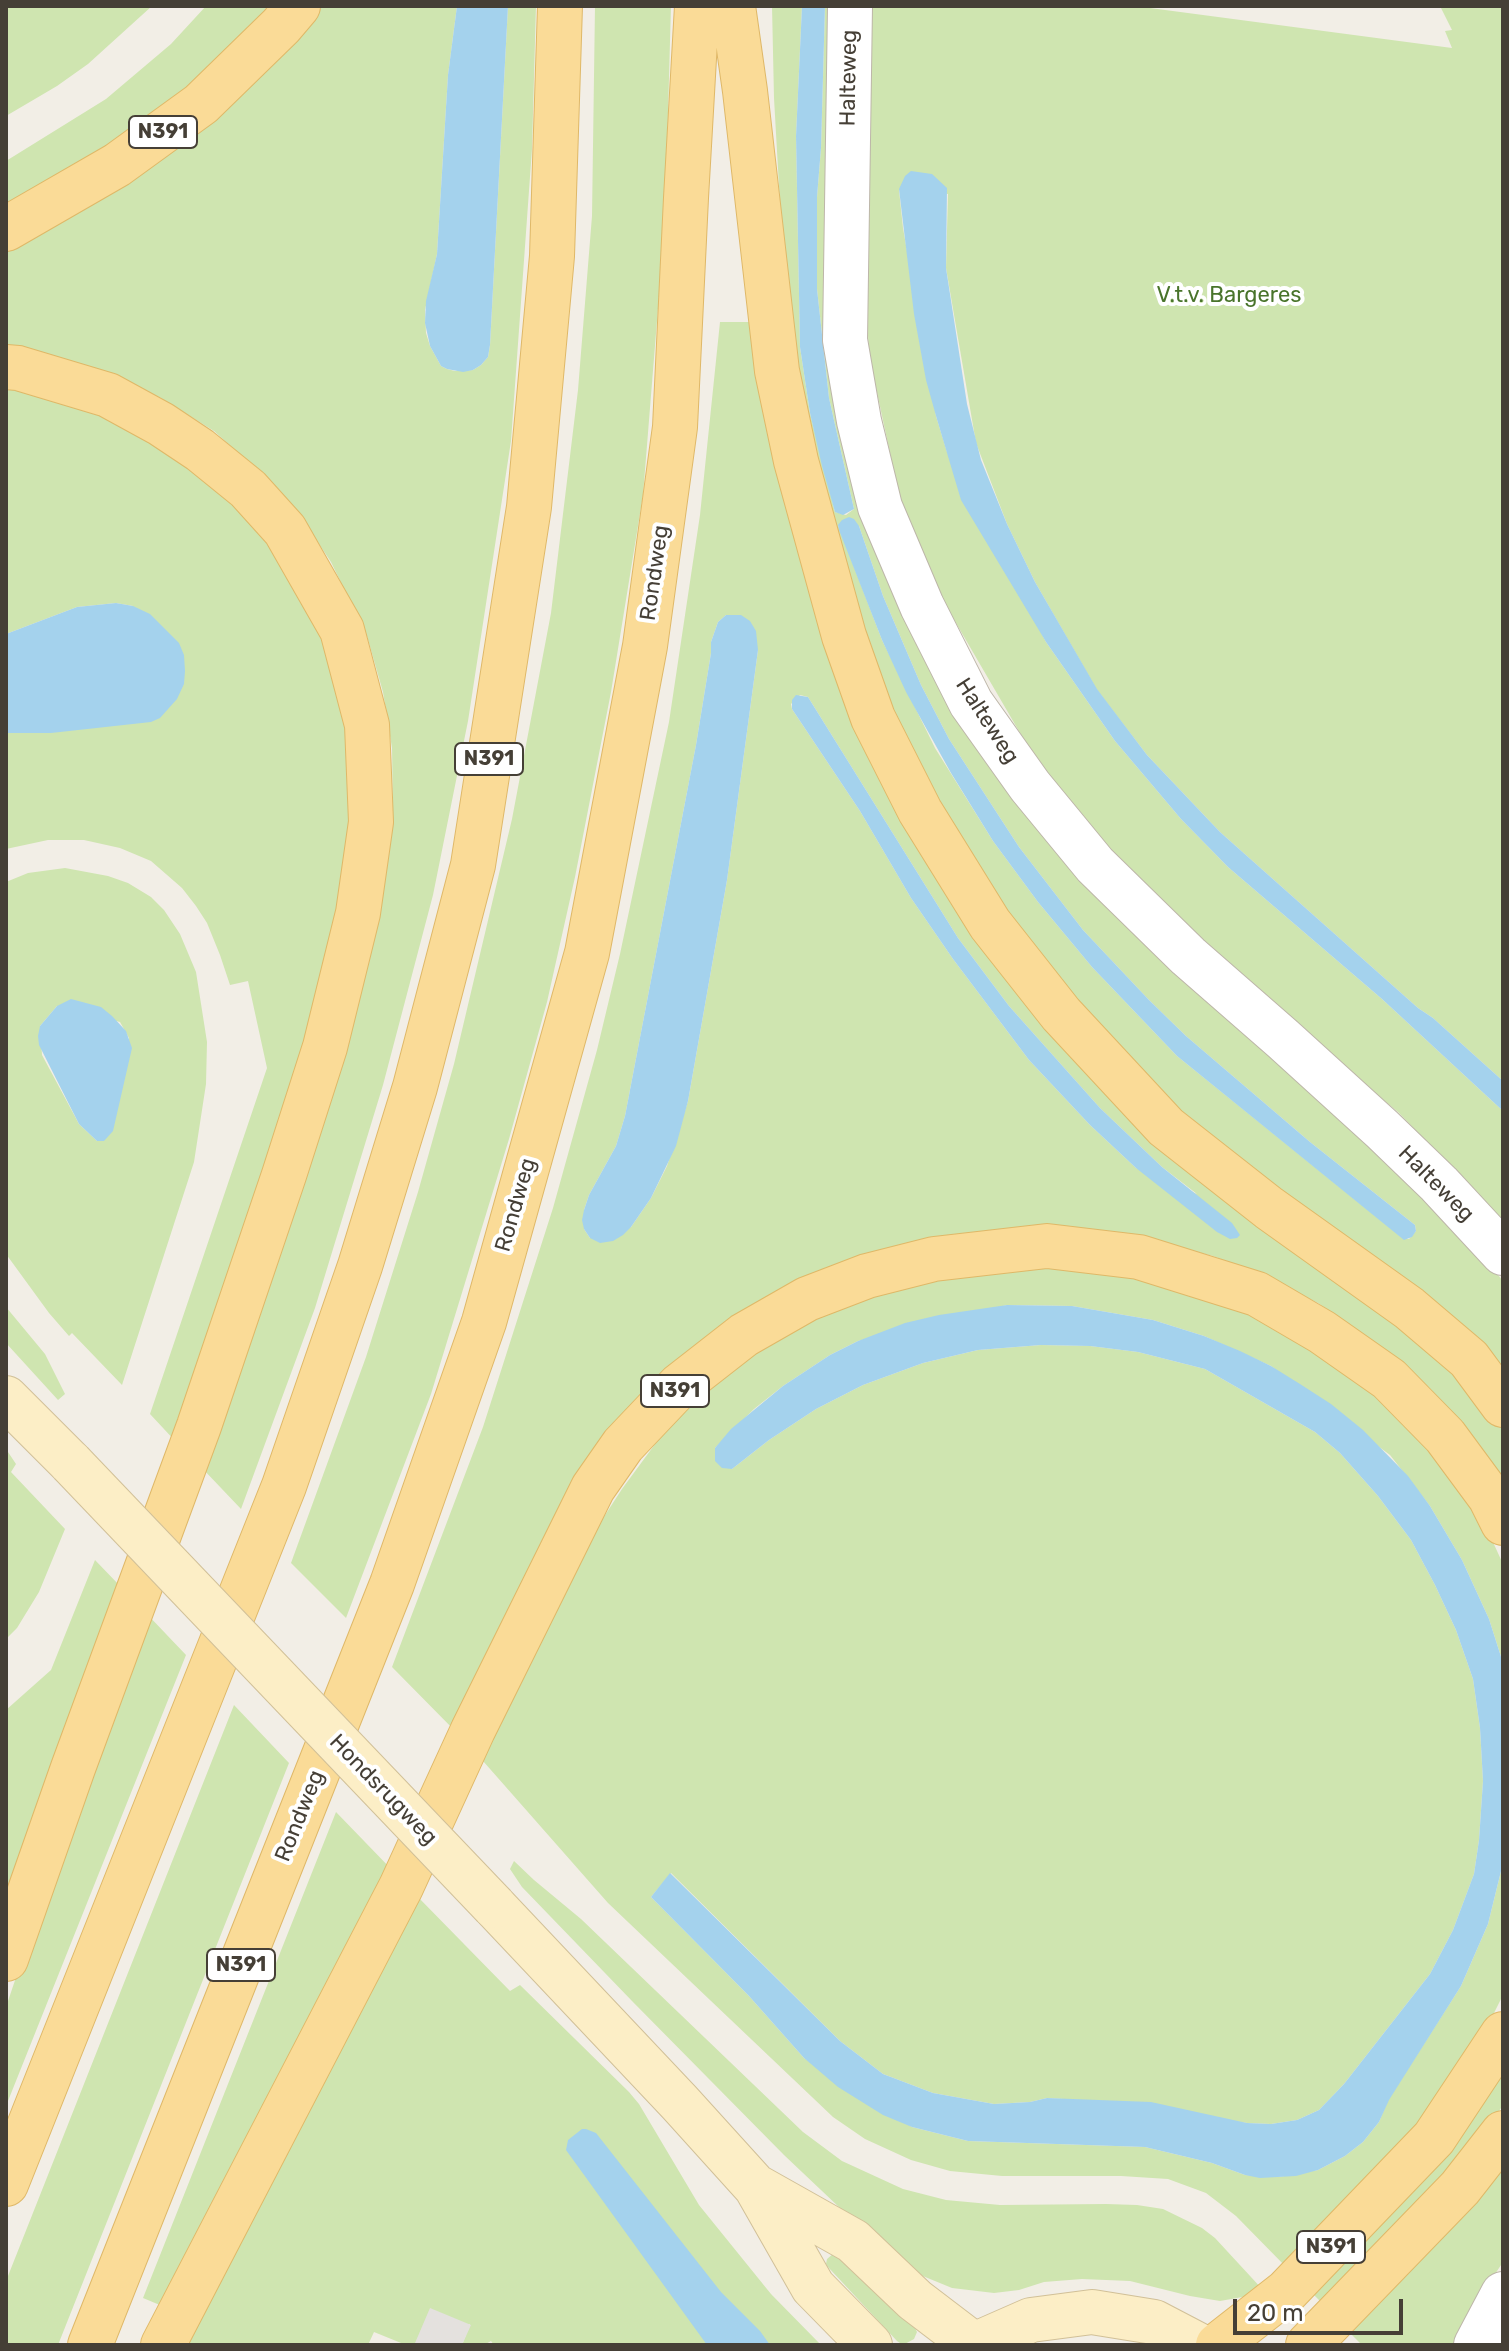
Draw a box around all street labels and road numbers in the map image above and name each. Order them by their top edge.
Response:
street label: Halteweg [835,29,863,127]
road number: N391 [129,116,197,148]
street label: Rondweg [635,524,675,622]
street label: Halteweg [950,673,1024,769]
road number: N391 [455,743,523,775]
street label: Halteweg [1393,1141,1479,1227]
street label: Rondweg [490,1155,542,1255]
road number: N391 [641,1375,709,1407]
street label: Hondsrugweg [324,1729,442,1851]
street label: Rondweg [270,1766,330,1866]
road number: N391 [207,1949,275,1981]
road number: N391 [1297,2231,1365,2263]

